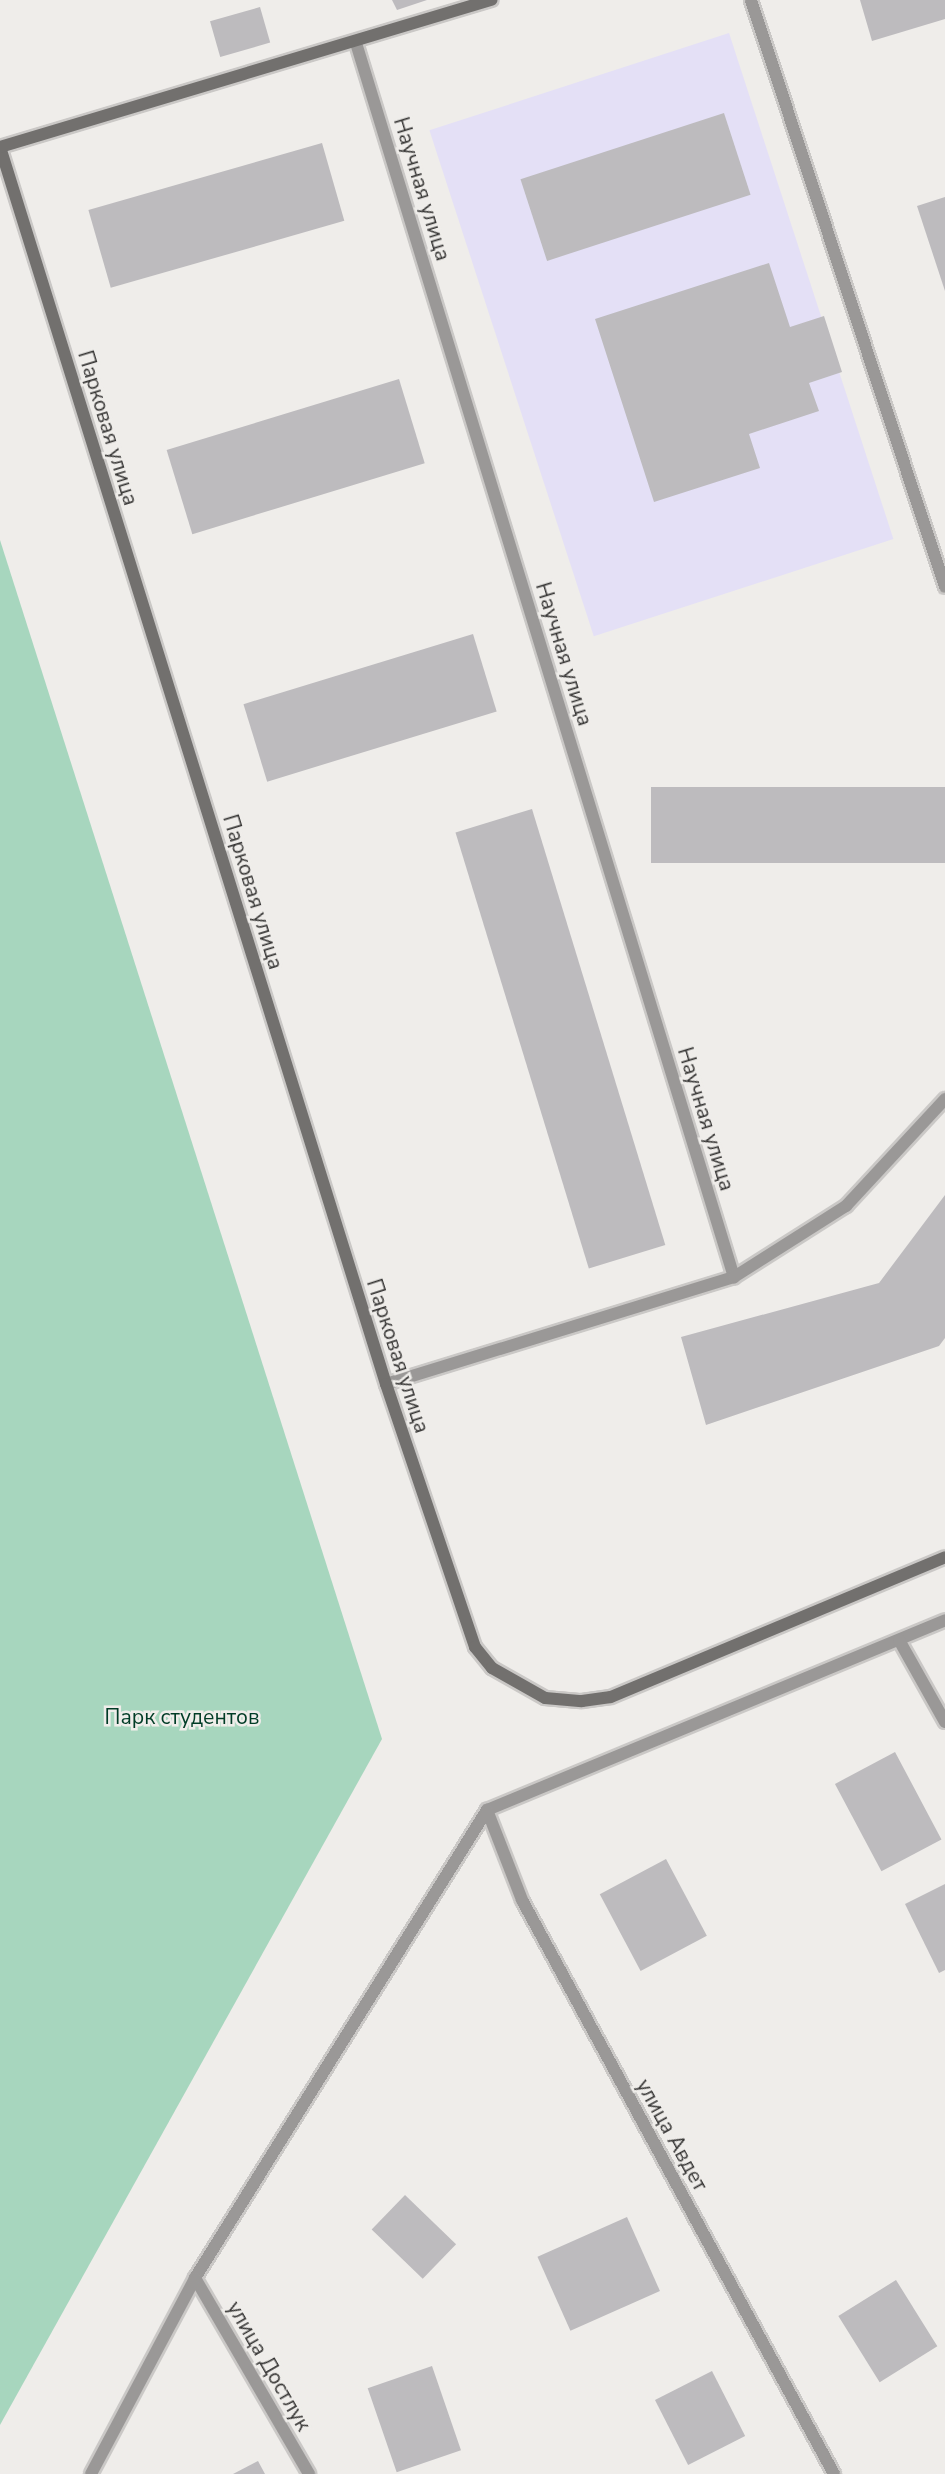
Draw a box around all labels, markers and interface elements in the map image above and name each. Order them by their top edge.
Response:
street label: Научная улица [388,114,456,264]
street label: Парковая улица [72,347,144,509]
street label: Научная улица [530,579,598,729]
street label: Парковая улица [217,811,289,973]
street label: Научная улица [672,1044,740,1194]
street label: Парковая улица [361,1276,435,1436]
park label: Парк студентов [105,1704,259,1730]
street label: улица Авдет [631,2075,713,2195]
street label: улица Достлук [222,2297,316,2435]

